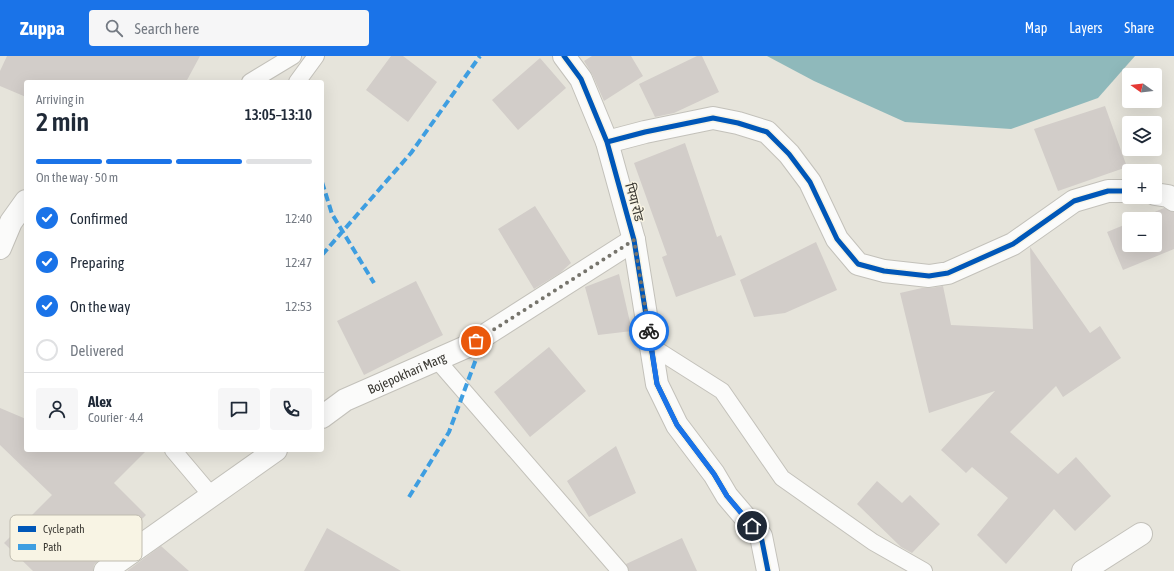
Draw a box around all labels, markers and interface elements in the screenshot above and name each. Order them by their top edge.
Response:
search box [89,10,369,46]
text: Zuppa [20,17,65,39]
icon: search [103,17,125,39]
text: Search here [135,20,199,37]
text: Map [1025,20,1047,36]
text: Layers [1069,20,1102,36]
text: Share [1124,20,1154,36]
north arrow [1122,68,1162,108]
map controls [1122,68,1162,252]
text: Arriving in [36,92,84,107]
text: 13:05–13:10 [245,106,312,123]
text: 2 min [36,107,89,137]
button: layers [1122,116,1162,156]
button: + [1122,164,1162,204]
text: On the way · 50 m [36,170,118,185]
street label: पिया रोड [622,181,647,224]
icon: check [36,207,58,229]
text: Confirmed [70,210,128,227]
text: 12:40 [285,211,312,226]
button: − [1122,212,1162,252]
icon: check [36,251,58,273]
text: Preparing [70,254,124,271]
text: 12:47 [285,255,312,270]
icon: check [36,295,58,317]
text: On the way [70,298,131,315]
text: 12:53 [285,299,312,314]
courier [629,311,669,351]
icon: bike [638,320,660,342]
pin [459,324,493,358]
icon: bag [465,330,487,352]
text: Delivered [70,342,124,359]
street label: Bojepokhari Marg [365,349,449,397]
button: person [36,388,78,430]
button: chat [218,388,260,430]
button: phone [270,388,312,430]
text: Alex [88,393,112,410]
text: Courier · 4.4 [88,410,144,425]
pin [735,509,769,543]
legend [10,515,142,561]
icon: home [741,515,763,537]
text: Cycle path [43,523,85,535]
text: Path [43,541,62,553]

